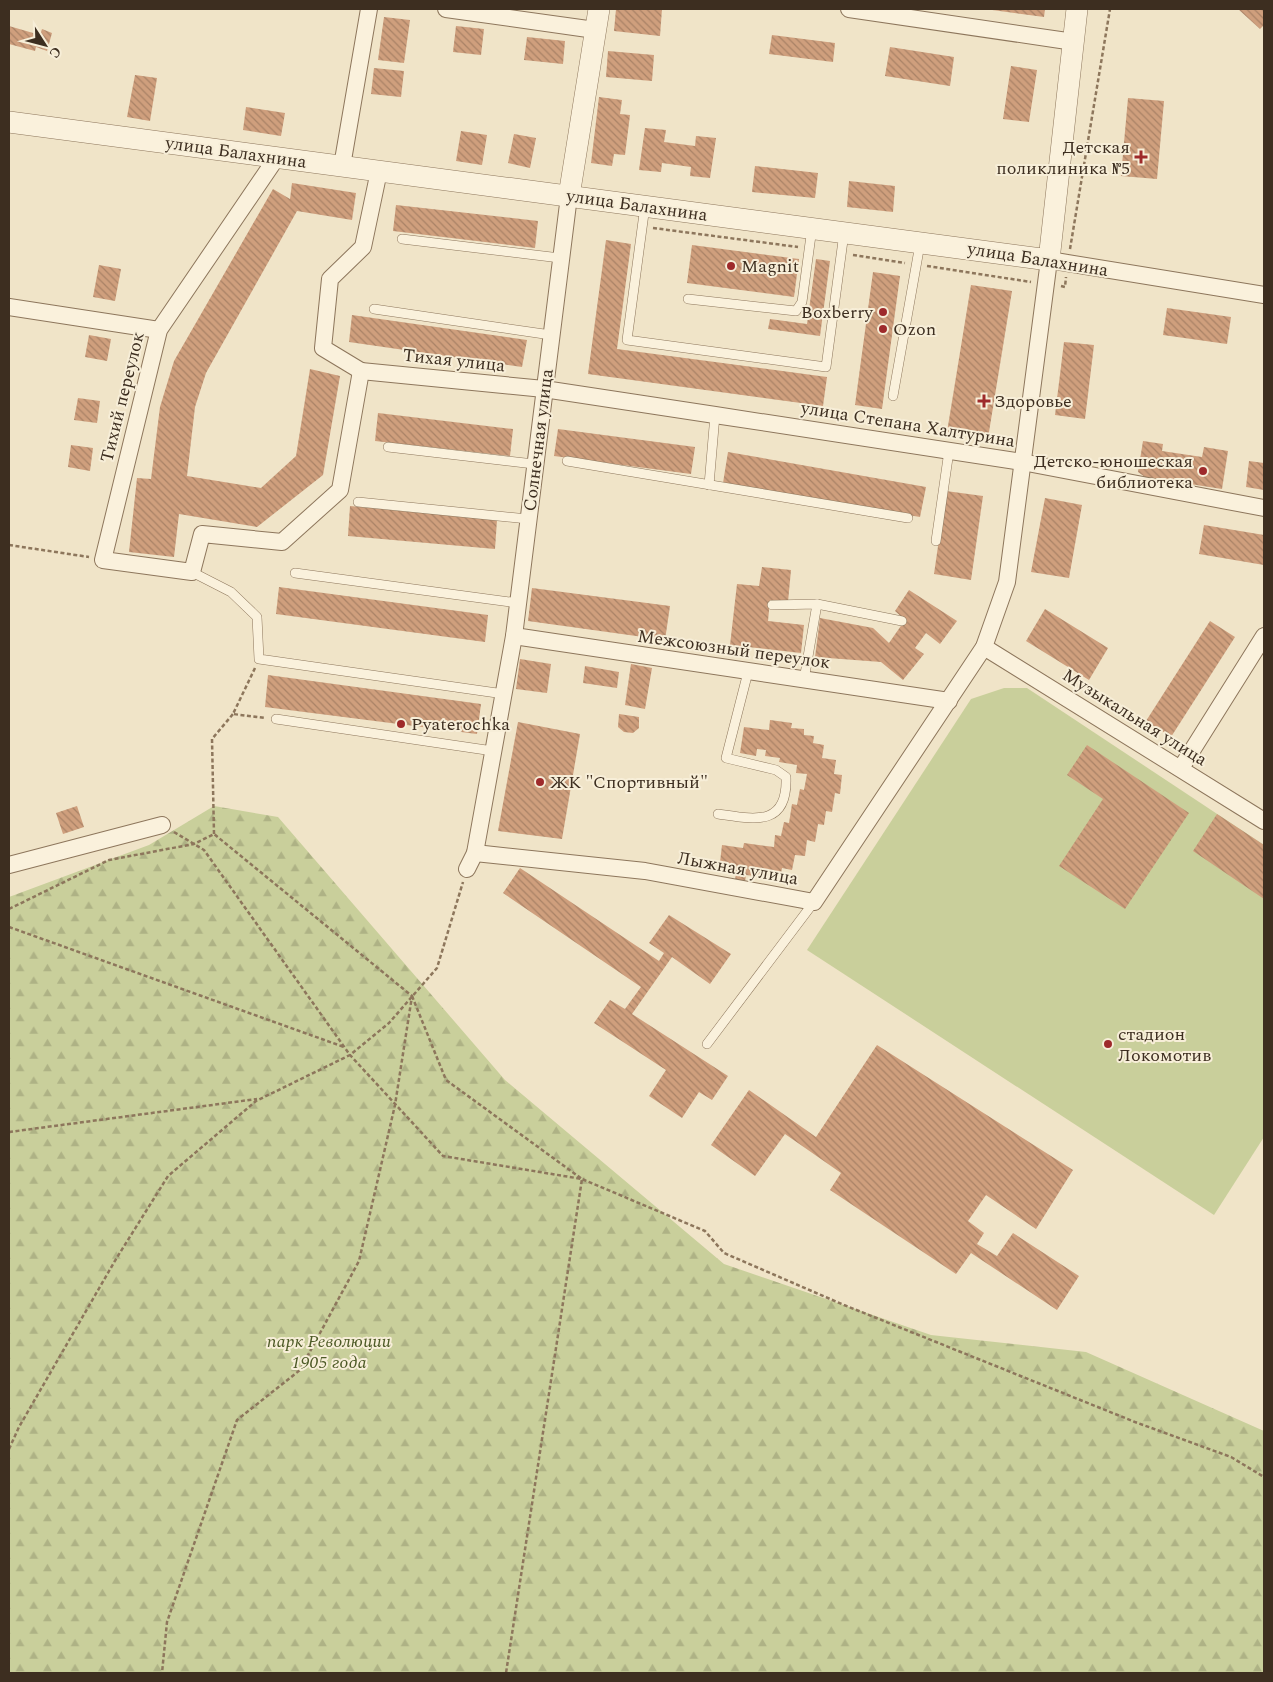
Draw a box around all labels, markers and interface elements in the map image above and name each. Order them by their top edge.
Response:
north arrow [20,20,70,70]
text: С [44,42,67,63]
street label: улица Балахнина [163,129,308,176]
place label: Детская поликлиника №5 [996,134,1130,182]
marker: Детская поликлиника №5 [1134,150,1148,164]
street label: улица Балахнина [564,182,709,229]
street label: улица Балахнина [965,235,1110,284]
place label: Magnit [741,253,799,280]
marker: Magnit [725,260,737,272]
place label: Boxberry [801,299,874,326]
marker: Boxberry [877,306,889,318]
place label: Ozon [893,316,936,343]
marker: Ozon [877,323,889,335]
street label: Тихий переулок [93,329,152,465]
street label: Тихая улица [401,342,507,379]
street label: Солнечная улица [516,367,561,513]
place label: Здоровье [994,388,1072,415]
street label: улица Степана Халтурина [798,394,1017,455]
marker: Здоровье [978,395,990,407]
place label: Детско-юношеская библиотека [1034,448,1193,496]
marker: Детско-юношеская библиотека [1197,465,1209,477]
street label: Межсоюзный переулок [636,623,832,676]
street label: Музыкальная улица [1057,662,1213,773]
place label: Pyaterochka [411,711,510,738]
marker: Pyaterochka [395,718,407,730]
place label: ЖК "Спортивный" [550,769,708,796]
marker: ЖК "Спортивный" [534,776,546,788]
street label: Лыжная улица [675,845,801,892]
place label: стадион Локомотив [1118,1021,1211,1069]
marker: стадион Локомотив [1102,1038,1114,1050]
park label: парк Революции 1905 года [267,1328,392,1376]

